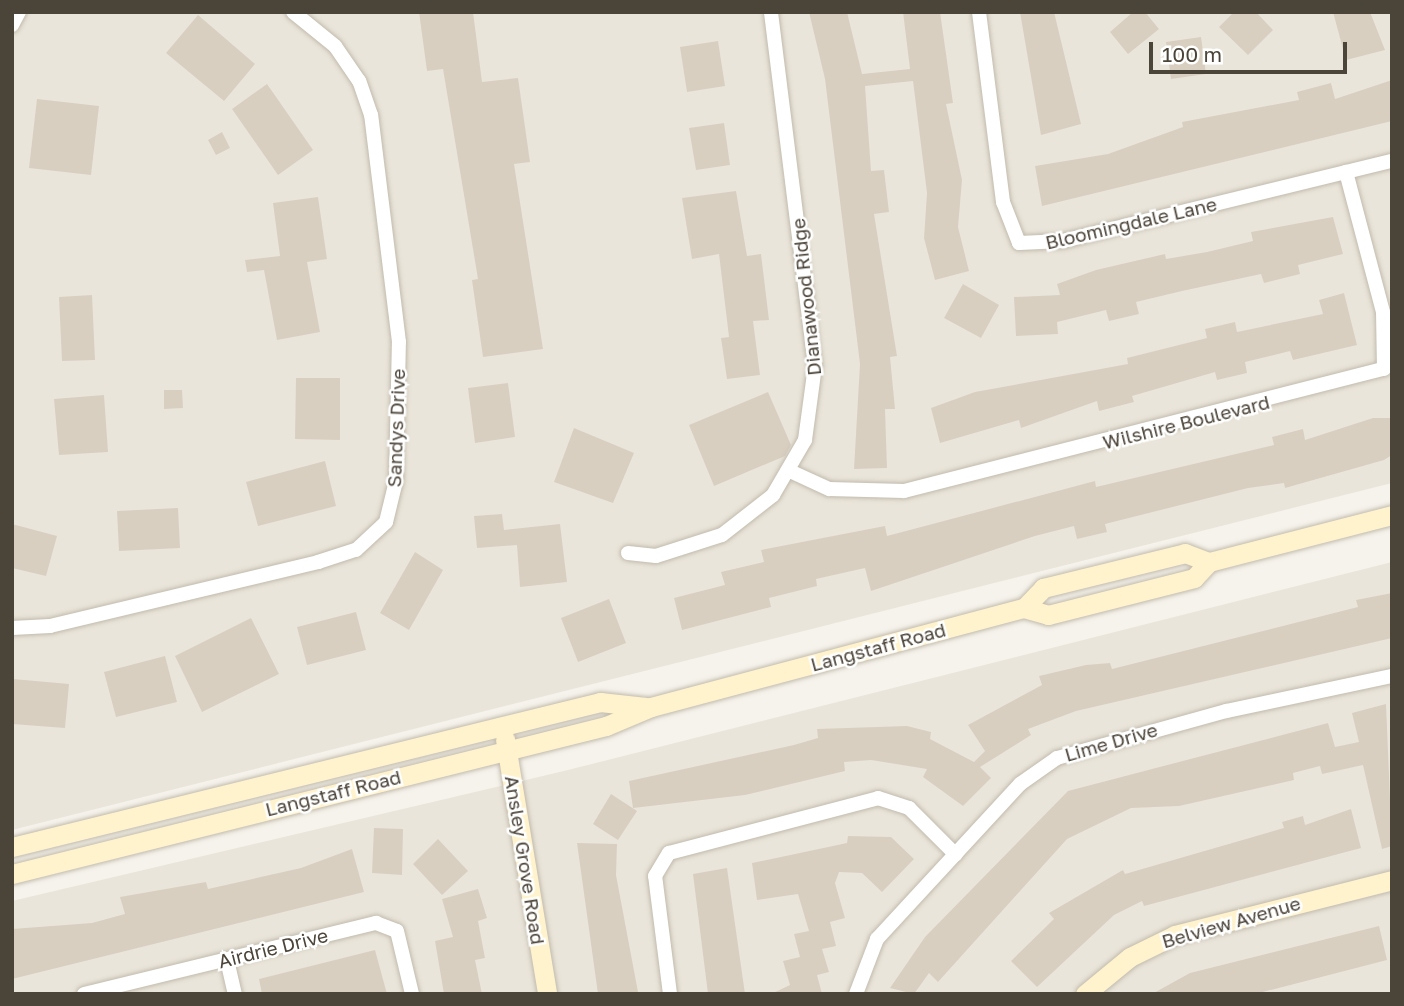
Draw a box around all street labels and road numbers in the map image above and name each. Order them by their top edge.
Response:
street label: Bloomingdale Lane [1043,192,1219,254]
street label: Dianawood Ridge [786,217,826,377]
street label: Sandys Drive [383,368,409,488]
street label: Wilshire Boulevard [1100,390,1272,454]
street label: Langstaff Road [808,618,948,676]
street label: Lime Drive [1062,718,1160,766]
street label: Langstaff Road [263,765,403,821]
street label: Ansley Grove Road [500,774,550,946]
street label: Belview Avenue [1159,891,1303,953]
street label: Airdrie Drive [216,923,330,973]

